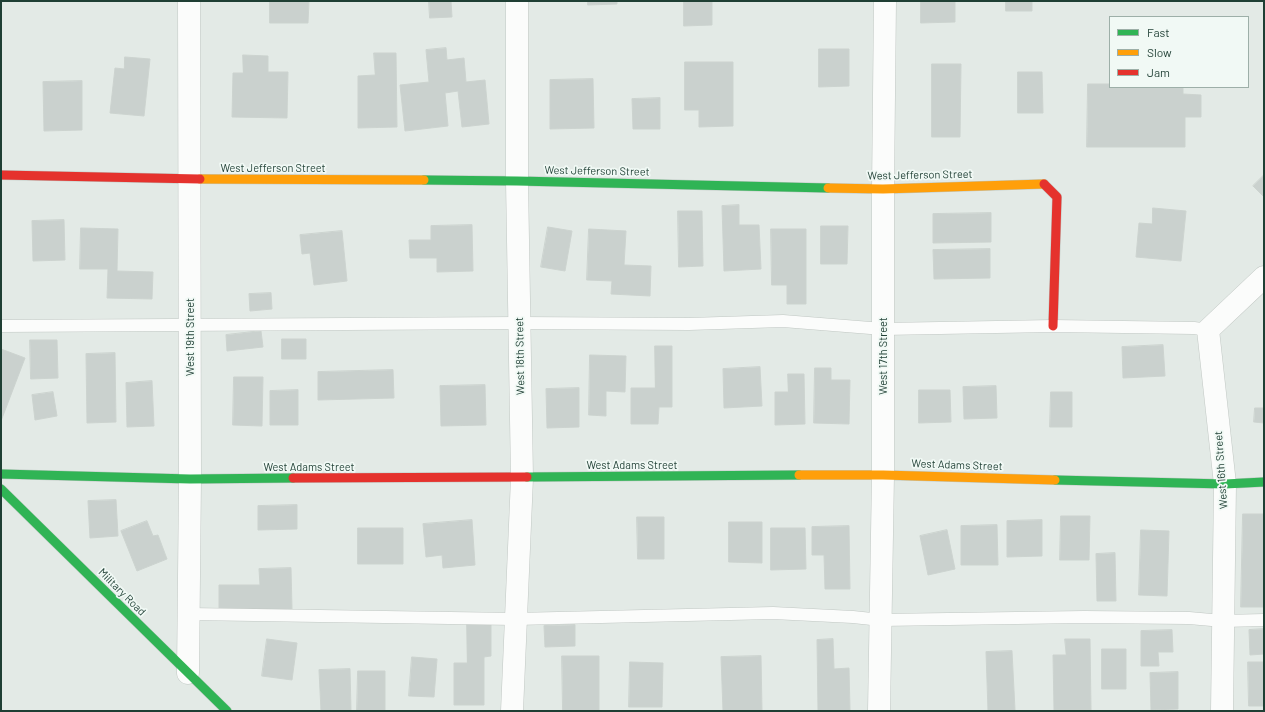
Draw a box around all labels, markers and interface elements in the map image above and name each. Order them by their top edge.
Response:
legend [1109,16,1249,88]
text: Fast [1147,25,1170,39]
text: Slow [1147,45,1172,59]
text: Jam [1147,65,1170,79]
street label: West Jefferson Street [220,161,326,175]
street label: West Jefferson Street [544,163,650,179]
street label: West Jefferson Street [867,167,973,183]
street label: West 19th Street [183,298,197,376]
street label: West 18th Street [513,317,527,395]
street label: West 17th Street [876,317,890,395]
street label: West 16th Street [1212,431,1230,509]
street label: West Adams Street [911,457,1003,473]
street label: West Adams Street [586,458,678,472]
street label: West Adams Street [263,460,355,474]
street label: Military Road [96,566,148,618]

